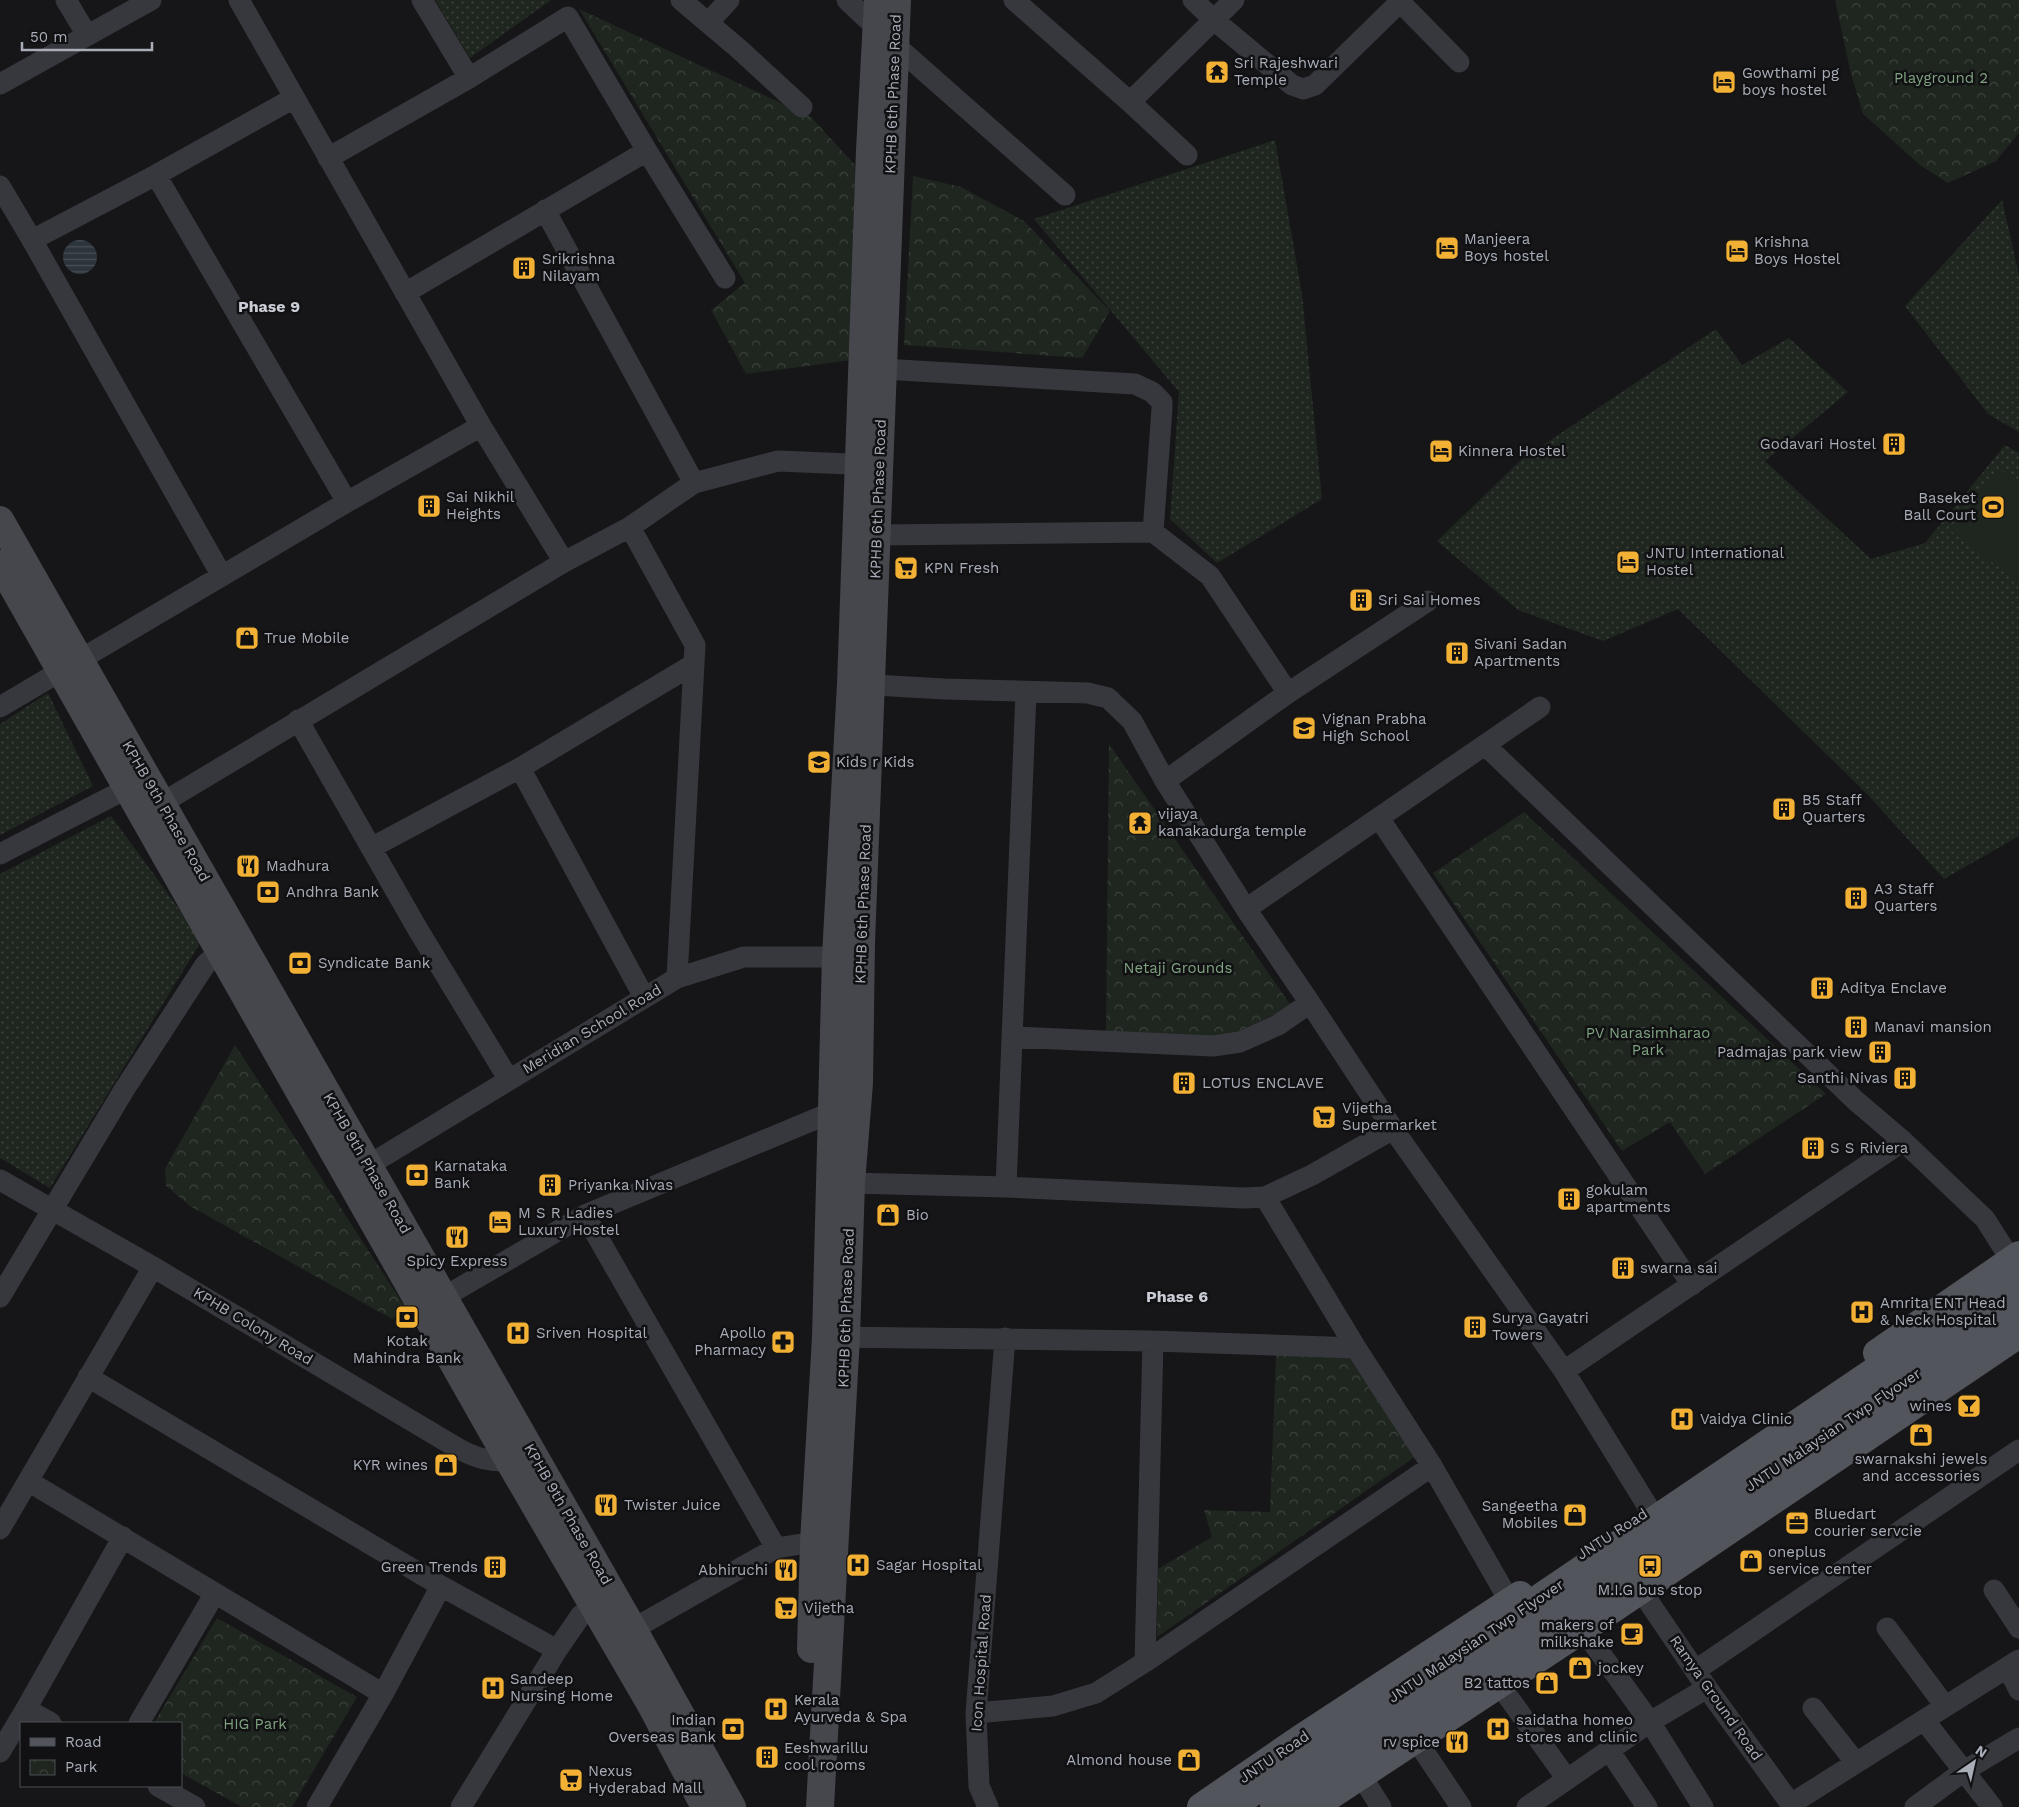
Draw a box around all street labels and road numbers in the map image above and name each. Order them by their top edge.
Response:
street label: KPHB 6th Phase Road [881,14,905,174]
street label: KPHB 6th Phase Road [866,419,890,579]
street label: KPHB 9th Phase Road [118,737,214,885]
street label: KPHB 6th Phase Road [851,824,875,984]
street label: Meridian School Road [519,980,665,1078]
street label: KPHB 9th Phase Road [319,1089,415,1237]
street label: KPHB 6th Phase Road [834,1228,858,1388]
street label: KPHB Colony Road [190,1283,316,1369]
street label: JNTU Malaysian Twp Flyover [1742,1364,1924,1496]
street label: KPHB 9th Phase Road [520,1440,616,1588]
street label: JNTU Road [1573,1504,1651,1564]
street label: JNTU Malaysian Twp Flyover [1385,1575,1567,1707]
street label: Icon Hospital Road [967,1594,995,1732]
street label: Ramya Ground Road [1666,1632,1766,1764]
street label: JNTU Road [1235,1727,1313,1787]

